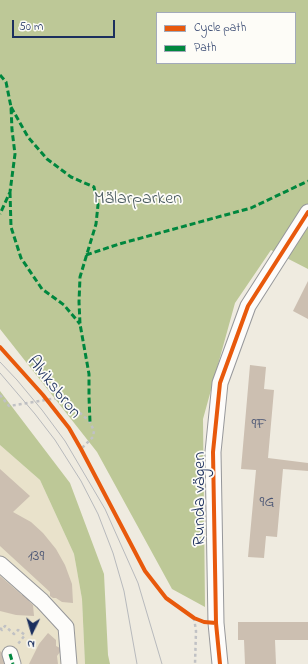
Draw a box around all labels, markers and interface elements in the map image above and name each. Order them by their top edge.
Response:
scale bar [14,12,117,38]
legend [156,12,296,64]
text: 50 m [19,18,43,36]
text: Cycle path [194,19,246,37]
text: Path [194,39,216,57]
park label: Mälarparken [94,189,182,211]
street label: Alviksbron [21,352,85,424]
house number: 9F [251,415,267,435]
street label: Runda vägen [190,452,212,546]
house number: 9G [260,493,274,513]
house number: 139 [28,547,44,567]
north arrow [12,612,52,652]
text: N [27,636,35,652]

